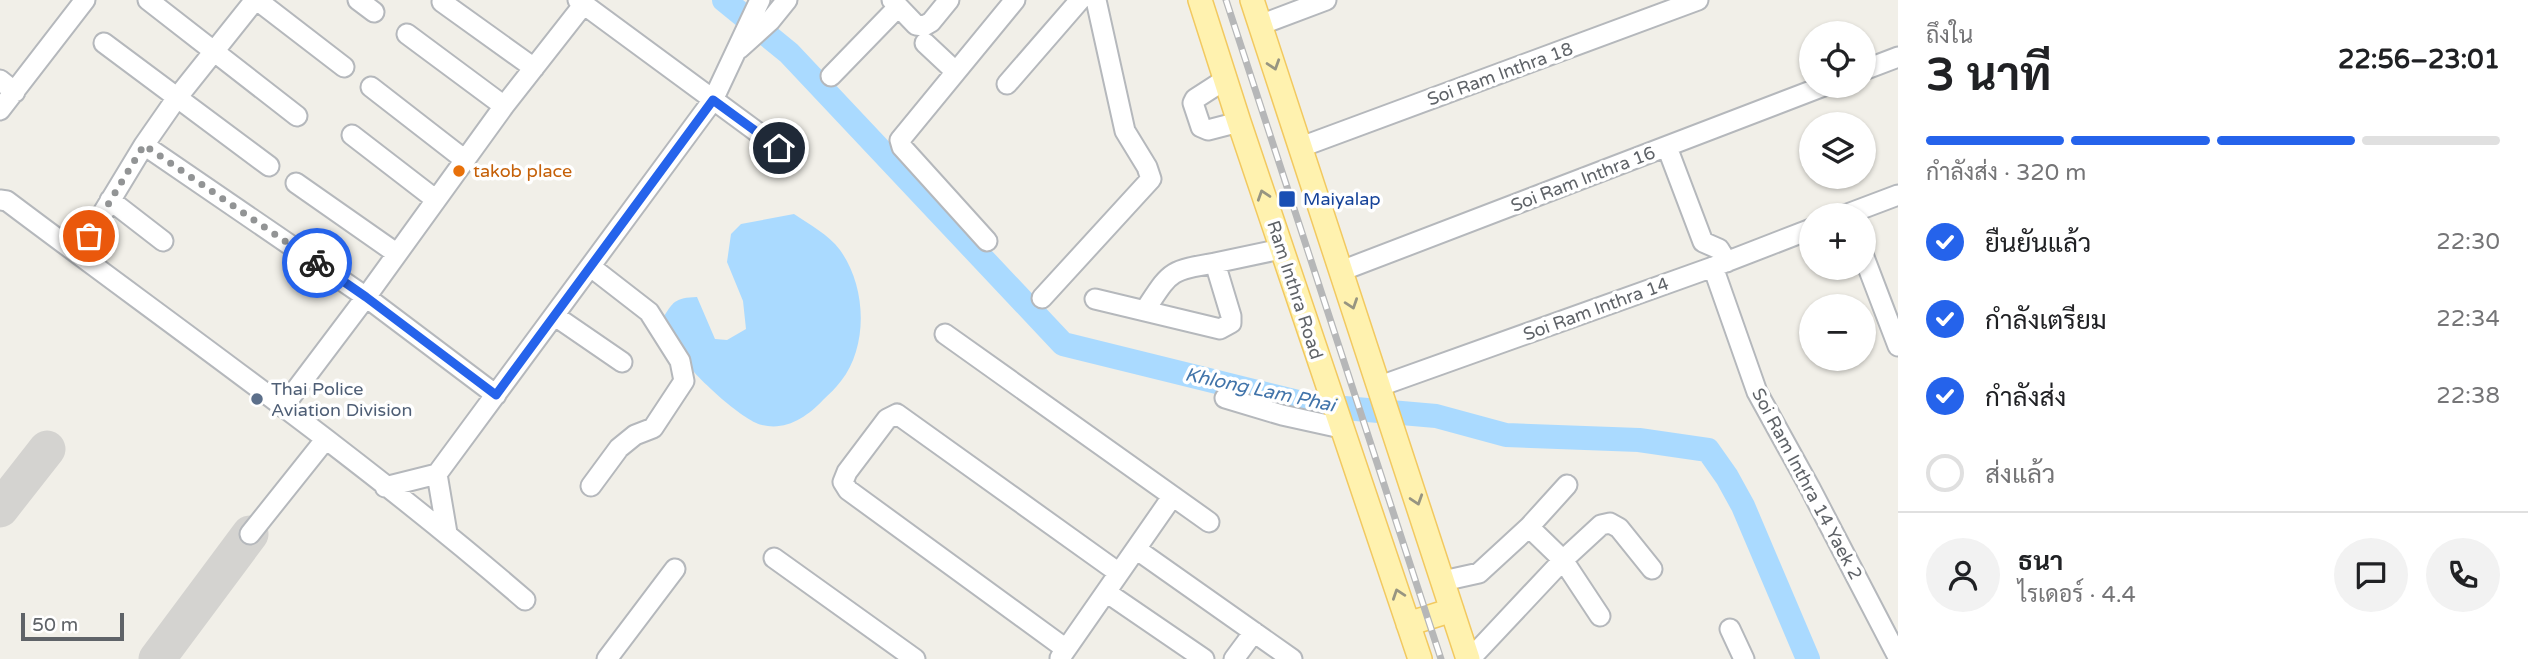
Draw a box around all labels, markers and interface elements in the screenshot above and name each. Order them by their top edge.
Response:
map controls [1799,21,1876,371]
button: locate [1799,21,1876,98]
text: ถึงใน [1926,22,1973,50]
street label: Soi Ram Inthra 18 [1424,37,1576,111]
text: 22:56–23:01 [2338,44,2500,75]
text: 3 นาที [1926,48,2051,103]
one-way arrow [1266,58,1280,70]
button: layers [1799,112,1876,189]
pin [749,118,809,178]
icon: home [760,129,798,167]
street label: Soi Ram Inthra 16 [1508,141,1658,217]
text: กำลังส่ง · 320 m [1926,159,2086,187]
place label: takob place [473,160,572,182]
marker: takob place [451,163,467,179]
place label: Maiyalap [1303,188,1381,210]
one-way arrow [1257,189,1271,201]
marker: Maiyalap [1277,189,1297,209]
button: + [1799,203,1876,280]
pin [59,206,119,266]
icon: bag [70,217,108,255]
street label: Ram Inthra Road [1262,218,1328,362]
icon: check [1926,223,1964,261]
courier [282,228,352,298]
text: ยืนยันแล้ว [1985,228,2091,259]
text: 22:30 [2436,228,2500,256]
icon: bike [298,244,336,282]
street label: Soi Ram Inthra 14 [1520,272,1672,346]
button: − [1799,294,1876,371]
one-way arrow [1344,298,1358,310]
icon: check [1926,300,1964,338]
text: กำลังเตรียม [1985,305,2107,336]
text: 22:34 [2436,305,2500,333]
water label: Khlong Lam Phai [1183,363,1339,417]
icon: check [1926,377,1964,415]
place label: Thai Police Aviation Division [271,378,413,421]
text: กำลังส่ง [1985,382,2066,413]
text: 22:38 [2436,382,2500,410]
street label: Soi Ram Inthra 14 Yaek 2 [1747,384,1867,584]
marker: Thai Police Aviation Division [249,391,265,407]
text: ส่งแล้ว [1985,459,2055,490]
one-way arrow [1409,494,1423,506]
button: person [1926,538,2000,612]
button: chat [2334,538,2408,612]
button: phone [2426,538,2500,612]
text: ธนา [2018,546,2063,577]
text: ไรเดอร์ · 4.4 [2018,581,2136,609]
one-way arrow [1392,589,1406,601]
scale bar [21,610,124,642]
text: 50 m [32,614,78,636]

